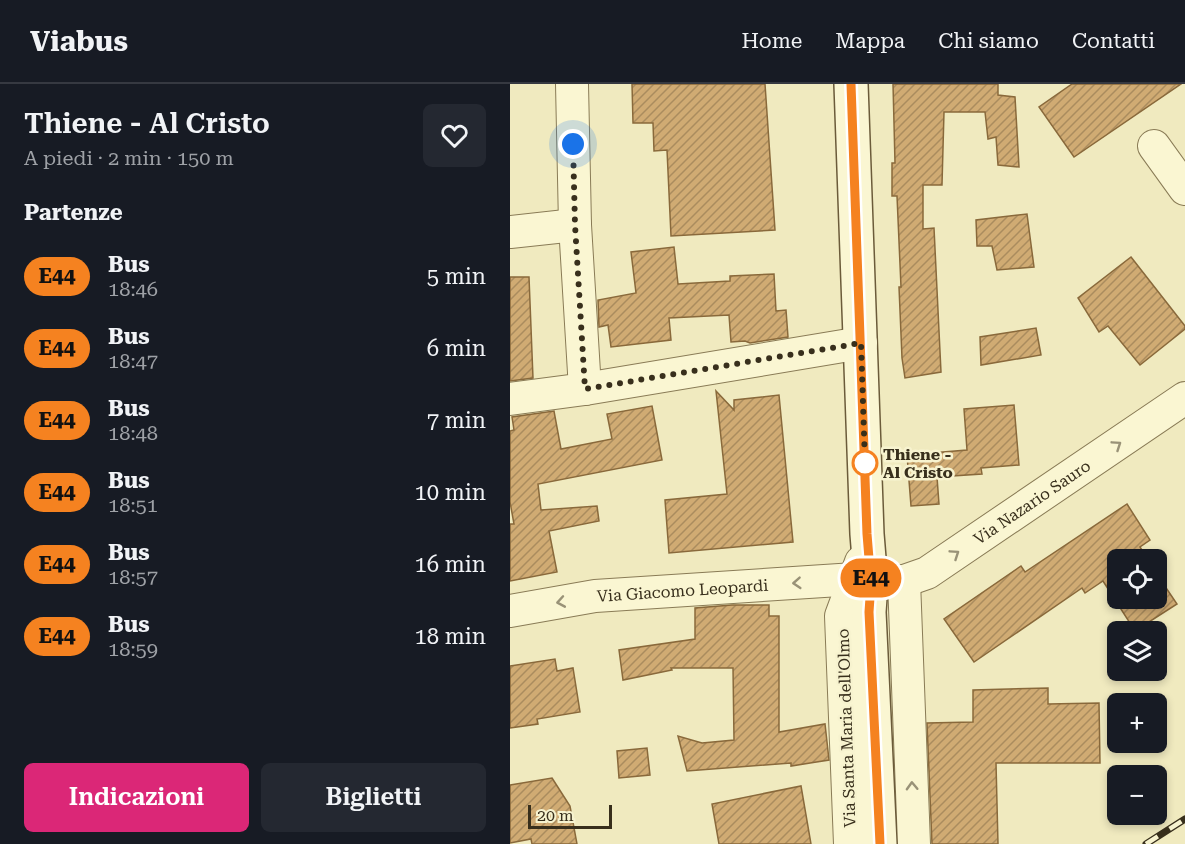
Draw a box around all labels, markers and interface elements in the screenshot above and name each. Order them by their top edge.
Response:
text: Viabus [30,25,128,58]
text: Home [741,29,802,53]
text: Mappa [835,29,905,53]
text: Chi siamo [938,29,1039,53]
text: Contatti [1072,29,1155,53]
button: heart [423,104,486,167]
text: Thiene - Al Cristo [24,107,270,140]
your location [558,129,588,159]
text: A piedi · 2 min · 150 m [24,146,234,170]
text: Partenze [24,200,123,225]
text: Bus [108,252,150,277]
text: E44 [38,264,76,288]
text: 5 min [427,264,486,289]
text: 18:46 [108,277,158,301]
text: Bus [108,324,150,349]
text: E44 [38,336,76,360]
text: 6 min [427,336,486,361]
text: 18:47 [108,349,158,373]
text: Bus [108,396,150,421]
text: E44 [38,408,76,432]
text: 7 min [427,408,486,433]
text: 18:48 [108,421,158,445]
one-way arrow [1110,441,1121,452]
place label: Thiene - Al Cristo [883,445,953,482]
marker: Thiene - Al Cristo [852,450,878,476]
street label: Via Nazario Sauro [970,456,1094,549]
text: Bus [108,468,150,493]
text: E44 [38,480,76,504]
text: 10 min [415,480,486,505]
text: 18:51 [108,493,158,517]
text: Bus [108,540,150,565]
map controls [1107,549,1167,825]
button: locate [1107,549,1167,609]
one-way arrow [949,550,960,561]
text: E44 [38,552,76,576]
text: 16 min [415,552,486,577]
line badge: E44 [836,558,905,598]
text: 18:57 [108,565,158,589]
text: E44 [852,566,890,590]
street label: Via Giacomo Leopardi [596,576,769,606]
one-way arrow [792,576,801,589]
one-way arrow [556,595,566,608]
text: Bus [108,612,150,637]
button: layers [1107,621,1167,681]
text: E44 [38,624,76,648]
text: 18 min [415,624,486,649]
street label: Via Santa Maria dell'Olmo [834,628,859,828]
text: 18:59 [108,637,158,661]
button: + [1107,693,1167,753]
button: Indicazioni [24,763,249,832]
button: Biglietti [261,763,486,832]
button: − [1107,765,1167,825]
one-way arrow [905,781,918,790]
scale bar [528,802,612,830]
text: 20 m [537,806,574,825]

